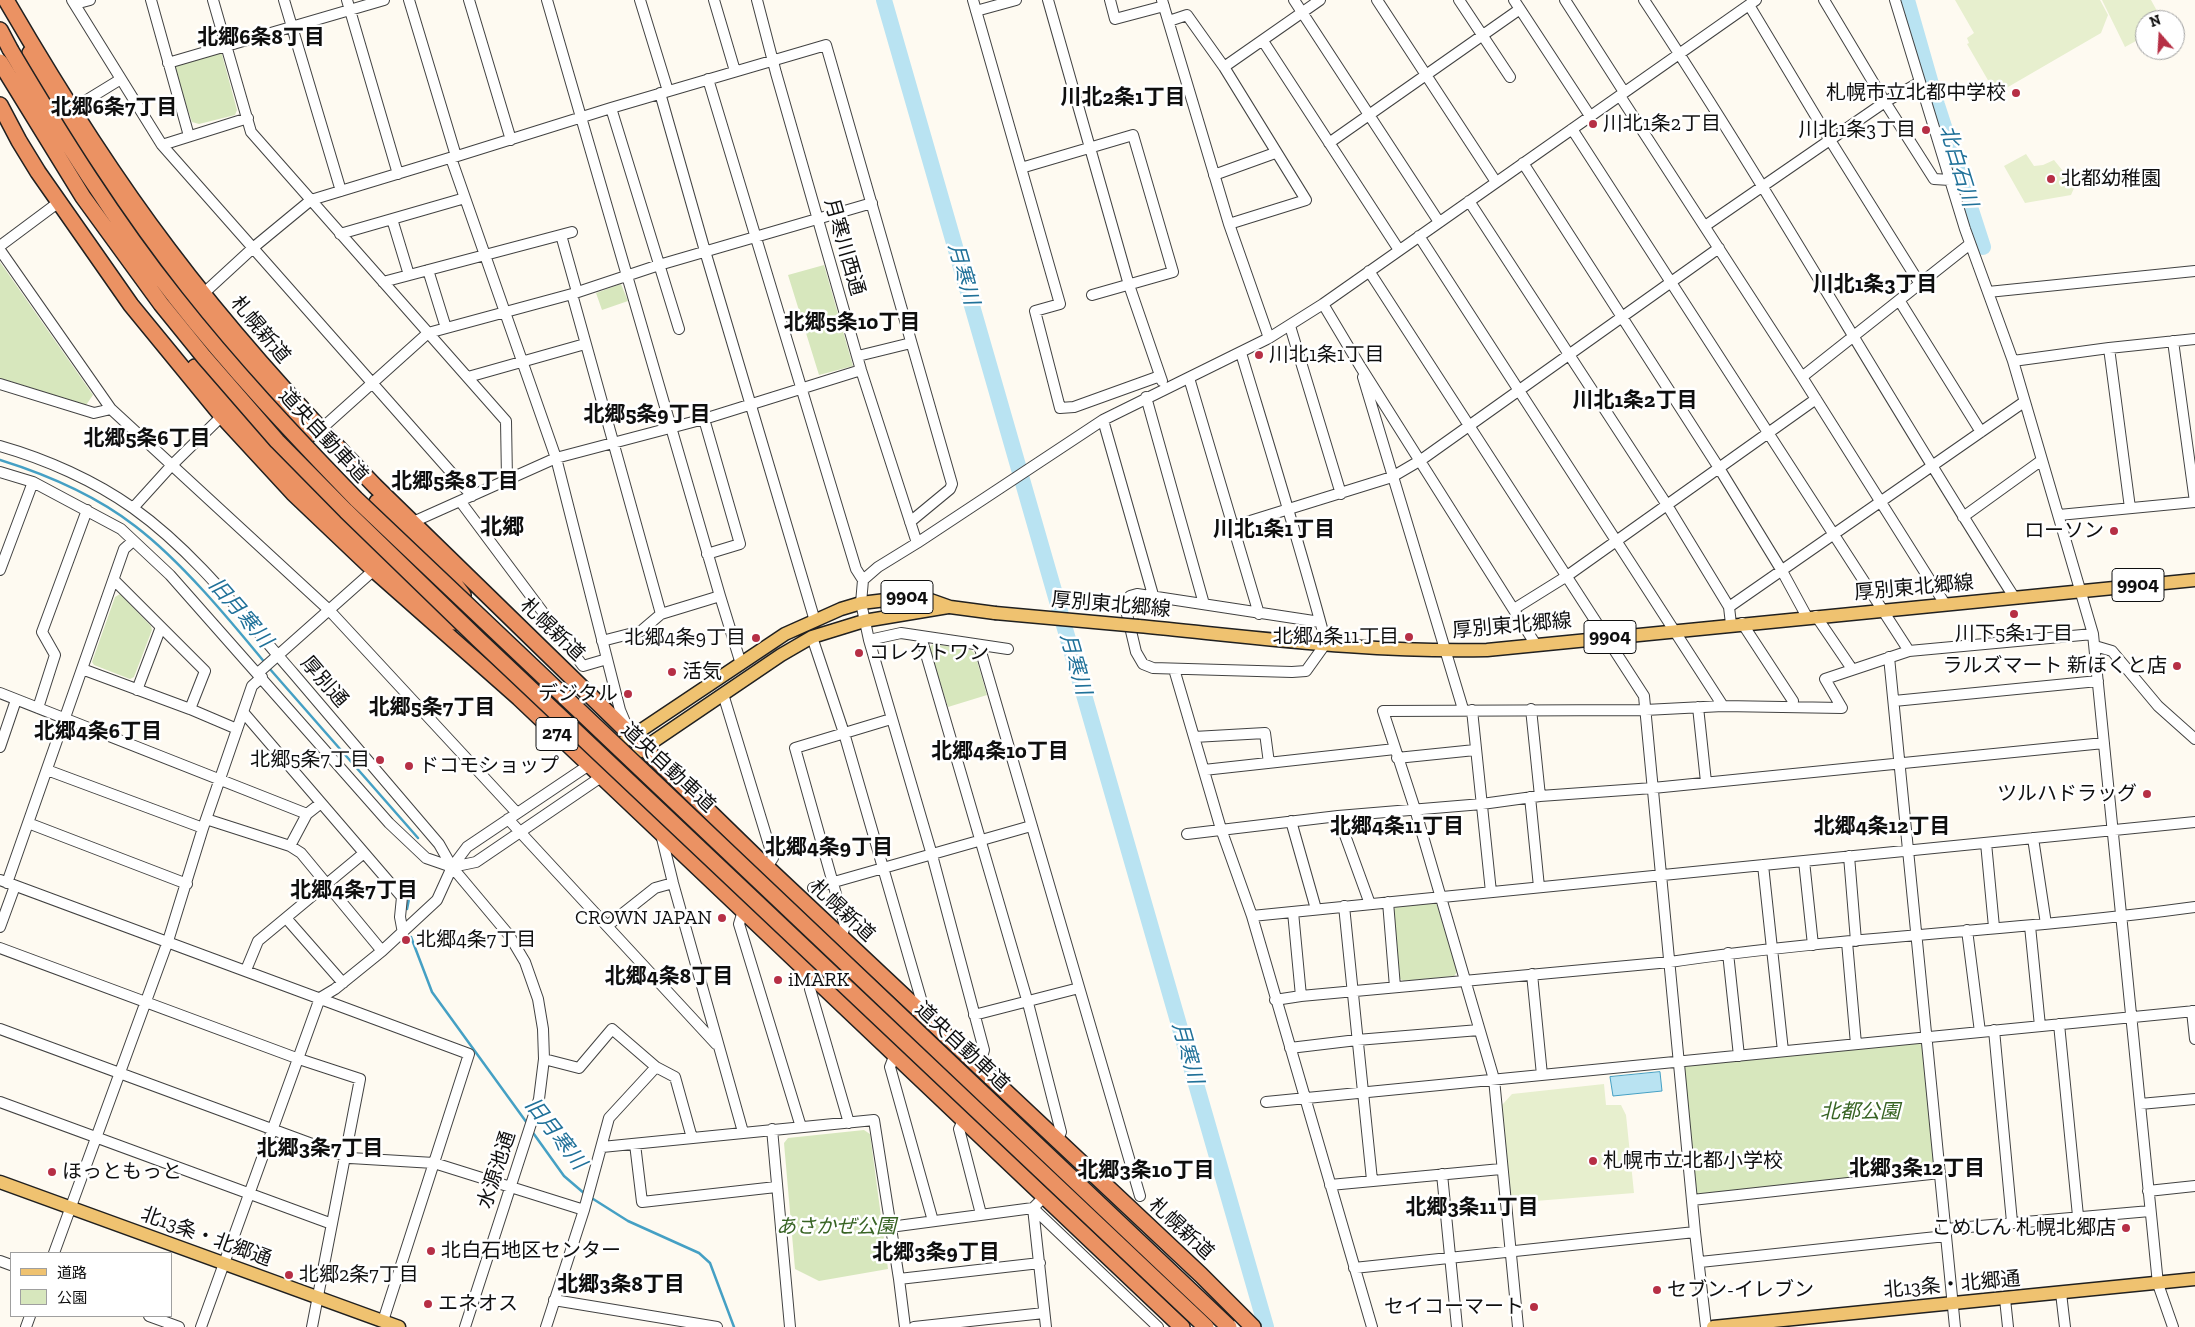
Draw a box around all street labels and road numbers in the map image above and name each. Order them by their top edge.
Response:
street label: 月寒川西通 [819,196,869,298]
street label: 札幌新道 [225,292,295,368]
street label: 道央自動車道 [273,384,373,488]
road number: 9904 [2112,568,2164,602]
street label: 厚別東北郷線 [1853,571,1975,605]
road number: 9904 [881,580,933,614]
street label: 厚別東北郷線 [1050,588,1172,622]
street label: 札幌新道 [515,594,589,666]
street label: 厚別東北郷線 [1451,609,1573,643]
road number: 9904 [1584,620,1636,654]
street label: 厚別通 [295,651,353,713]
road number: 274 [536,718,578,751]
street label: 道央自動車道 [616,718,720,818]
street label: 札幌新道 [805,875,879,947]
street label: 道央自動車道 [910,997,1014,1097]
street label: 水源池通 [473,1128,521,1212]
street label: 札幌新道 [1144,1193,1218,1265]
street label: 北13条・北郷通 [137,1202,275,1272]
street label: 北13条・北郷通 [1882,1267,2022,1303]

